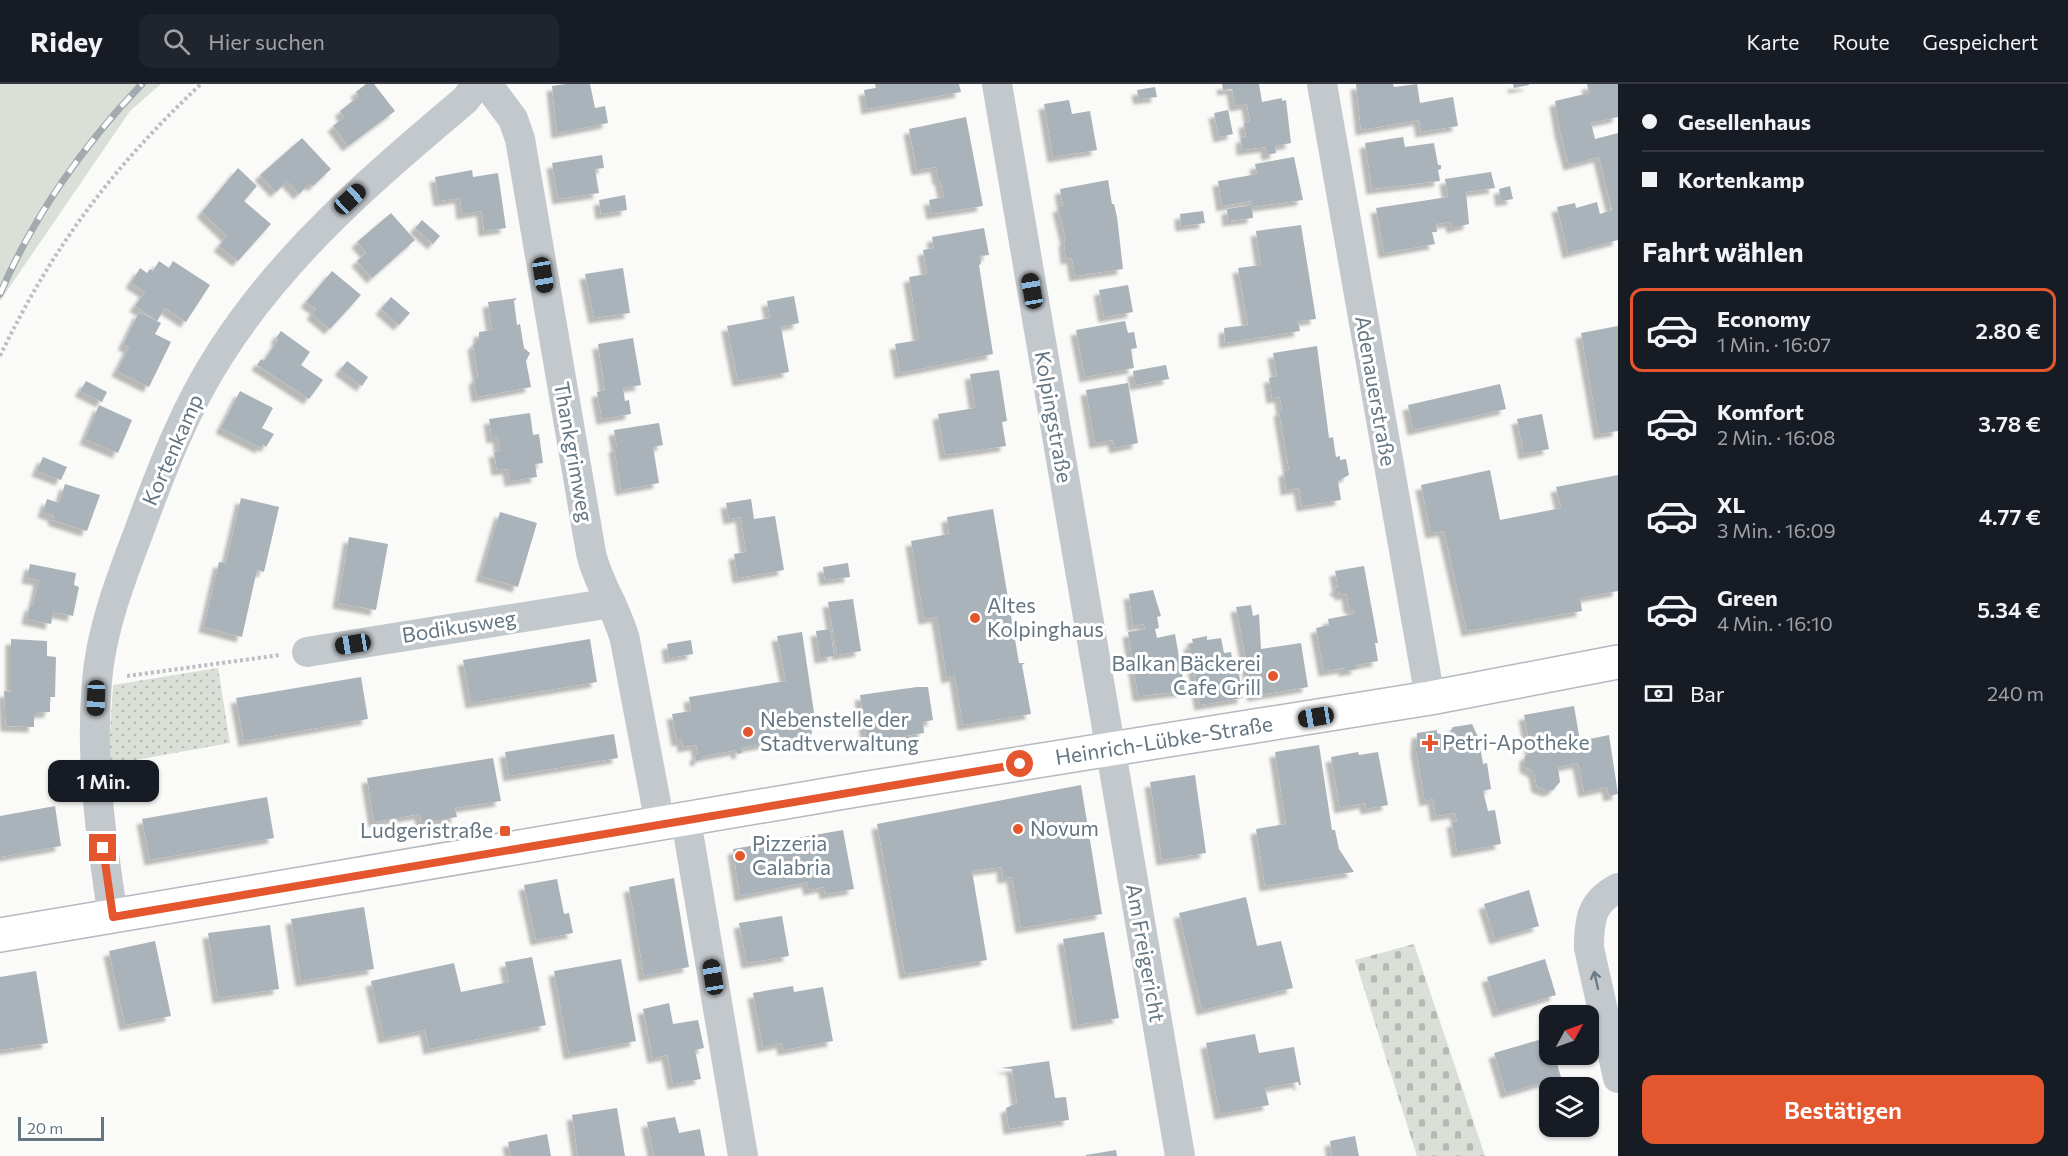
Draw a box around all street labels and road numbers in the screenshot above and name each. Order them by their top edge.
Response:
street label: Adenauerstraße [1351,314,1402,468]
street label: Kolpingstraße [1031,349,1078,485]
street label: Thankgrimweg [550,380,599,524]
street label: Kortenkamp [136,390,207,509]
street label: Bodikusweg [400,604,518,647]
street label: Heinrich-Lübke-Straße [1053,710,1274,769]
street label: Am Freigericht [1122,882,1171,1024]

